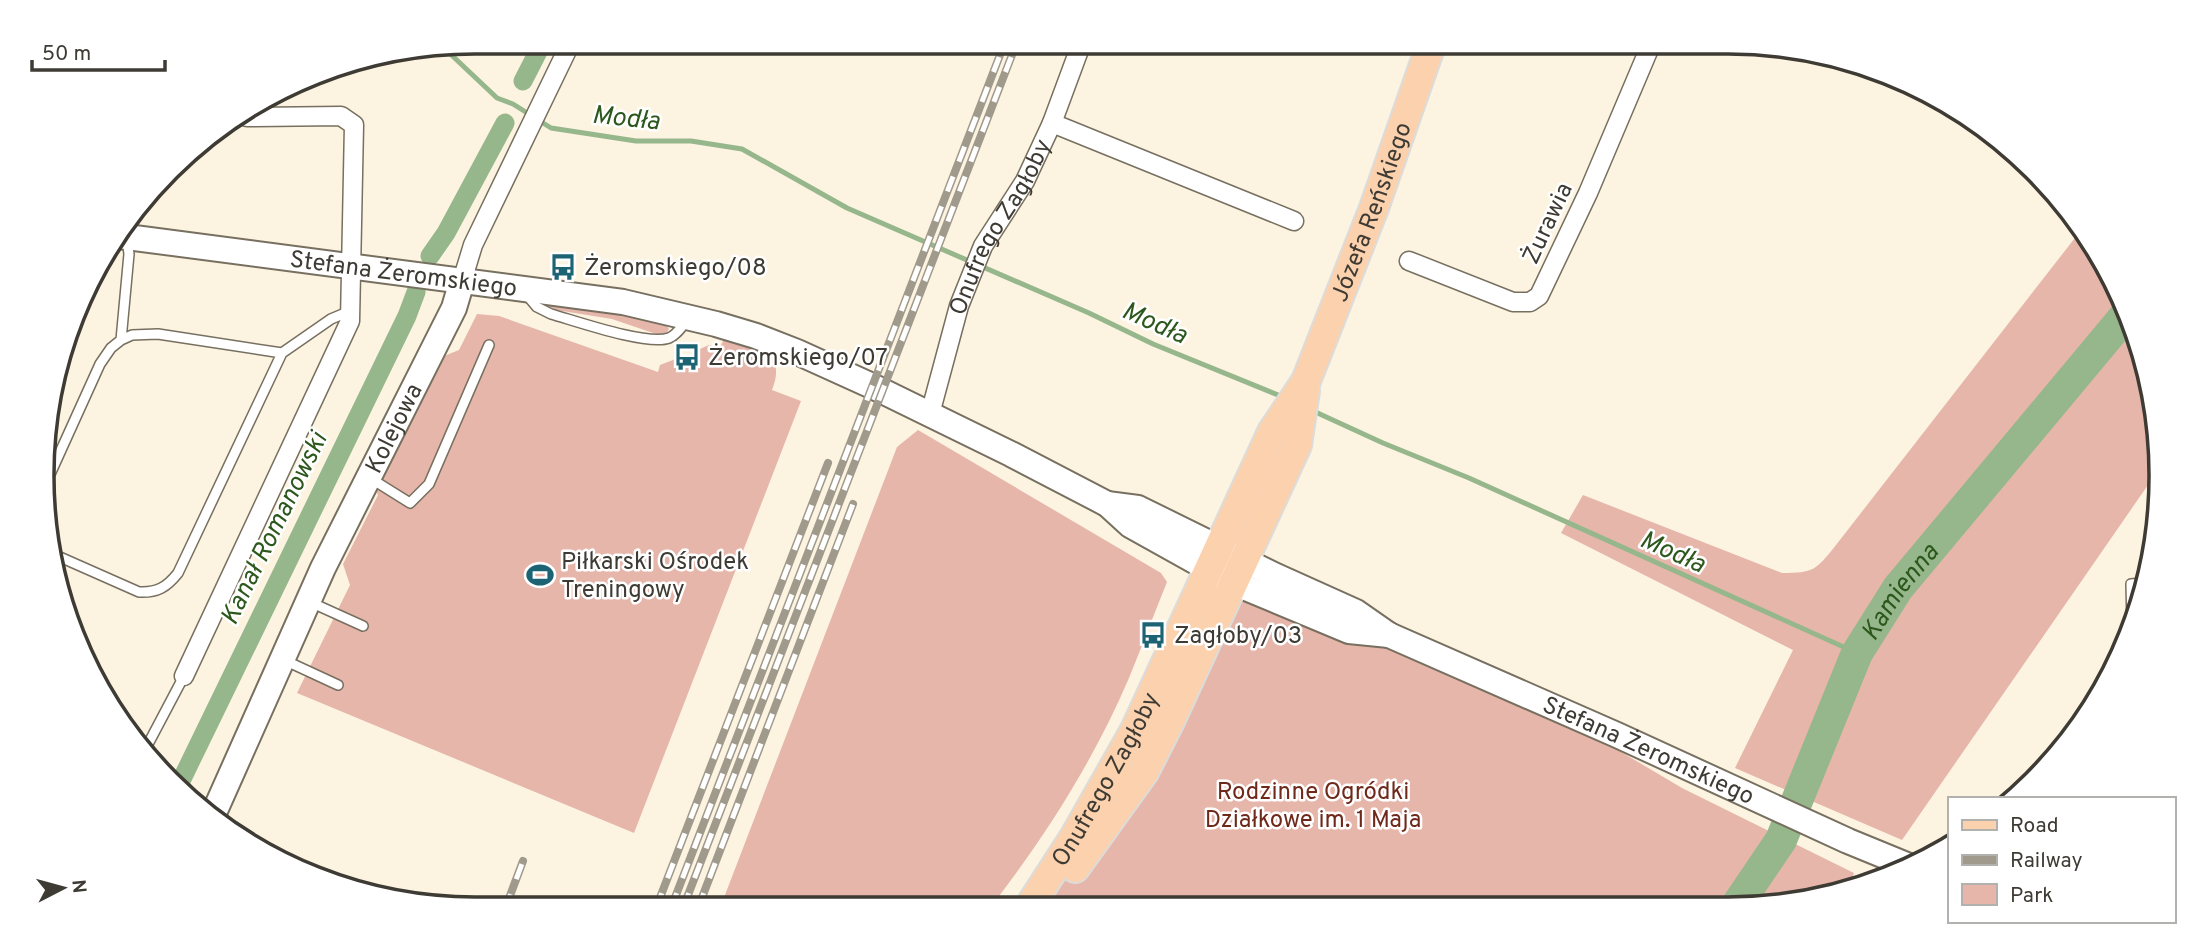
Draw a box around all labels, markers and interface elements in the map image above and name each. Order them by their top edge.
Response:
scale bar [32,28,164,72]
text: 50 m [42,41,91,68]
water label: Modła [590,100,662,140]
street label: Józefa Reńskiego [1326,119,1420,307]
street label: Onufrego Zagłoby [944,135,1059,320]
street label: Żurawia [1516,178,1581,269]
street label: Stefana Żeromskiego [288,245,519,305]
bus stop icon: Żeromskiego/08 [548,252,578,282]
place label: Żeromskiego/08 [584,253,767,284]
water label: Modła [1116,295,1192,353]
bus stop icon: Żeromskiego/07 [672,342,702,372]
place label: Żeromskiego/07 [708,343,888,374]
street label: Kolejowa [360,379,430,479]
water label: Kanał Romanowski [214,426,337,631]
water label: Modła [1634,524,1710,582]
water label: Kamienna [1855,537,1948,648]
place label: Piłkarski Ośrodek Treningowy [561,548,749,606]
sports icon: Piłkarski Ośrodek Treningowy [525,560,555,590]
bus stop icon: Zagłoby/03 [1138,620,1168,650]
place label: Zagłoby/03 [1174,622,1302,652]
street label: Onufrego Zagłoby [1046,688,1167,873]
street label: Stefana Żeromskiego [1537,691,1758,813]
park label: Rodzinne Ogródki Działkowe im. 1 Maja [1205,778,1421,836]
legend [1948,797,2175,923]
text: Road [2010,813,2059,840]
text: Railway [2010,848,2083,875]
north arrow [28,853,98,923]
text: N [65,878,91,894]
text: Park [2010,883,2053,910]

